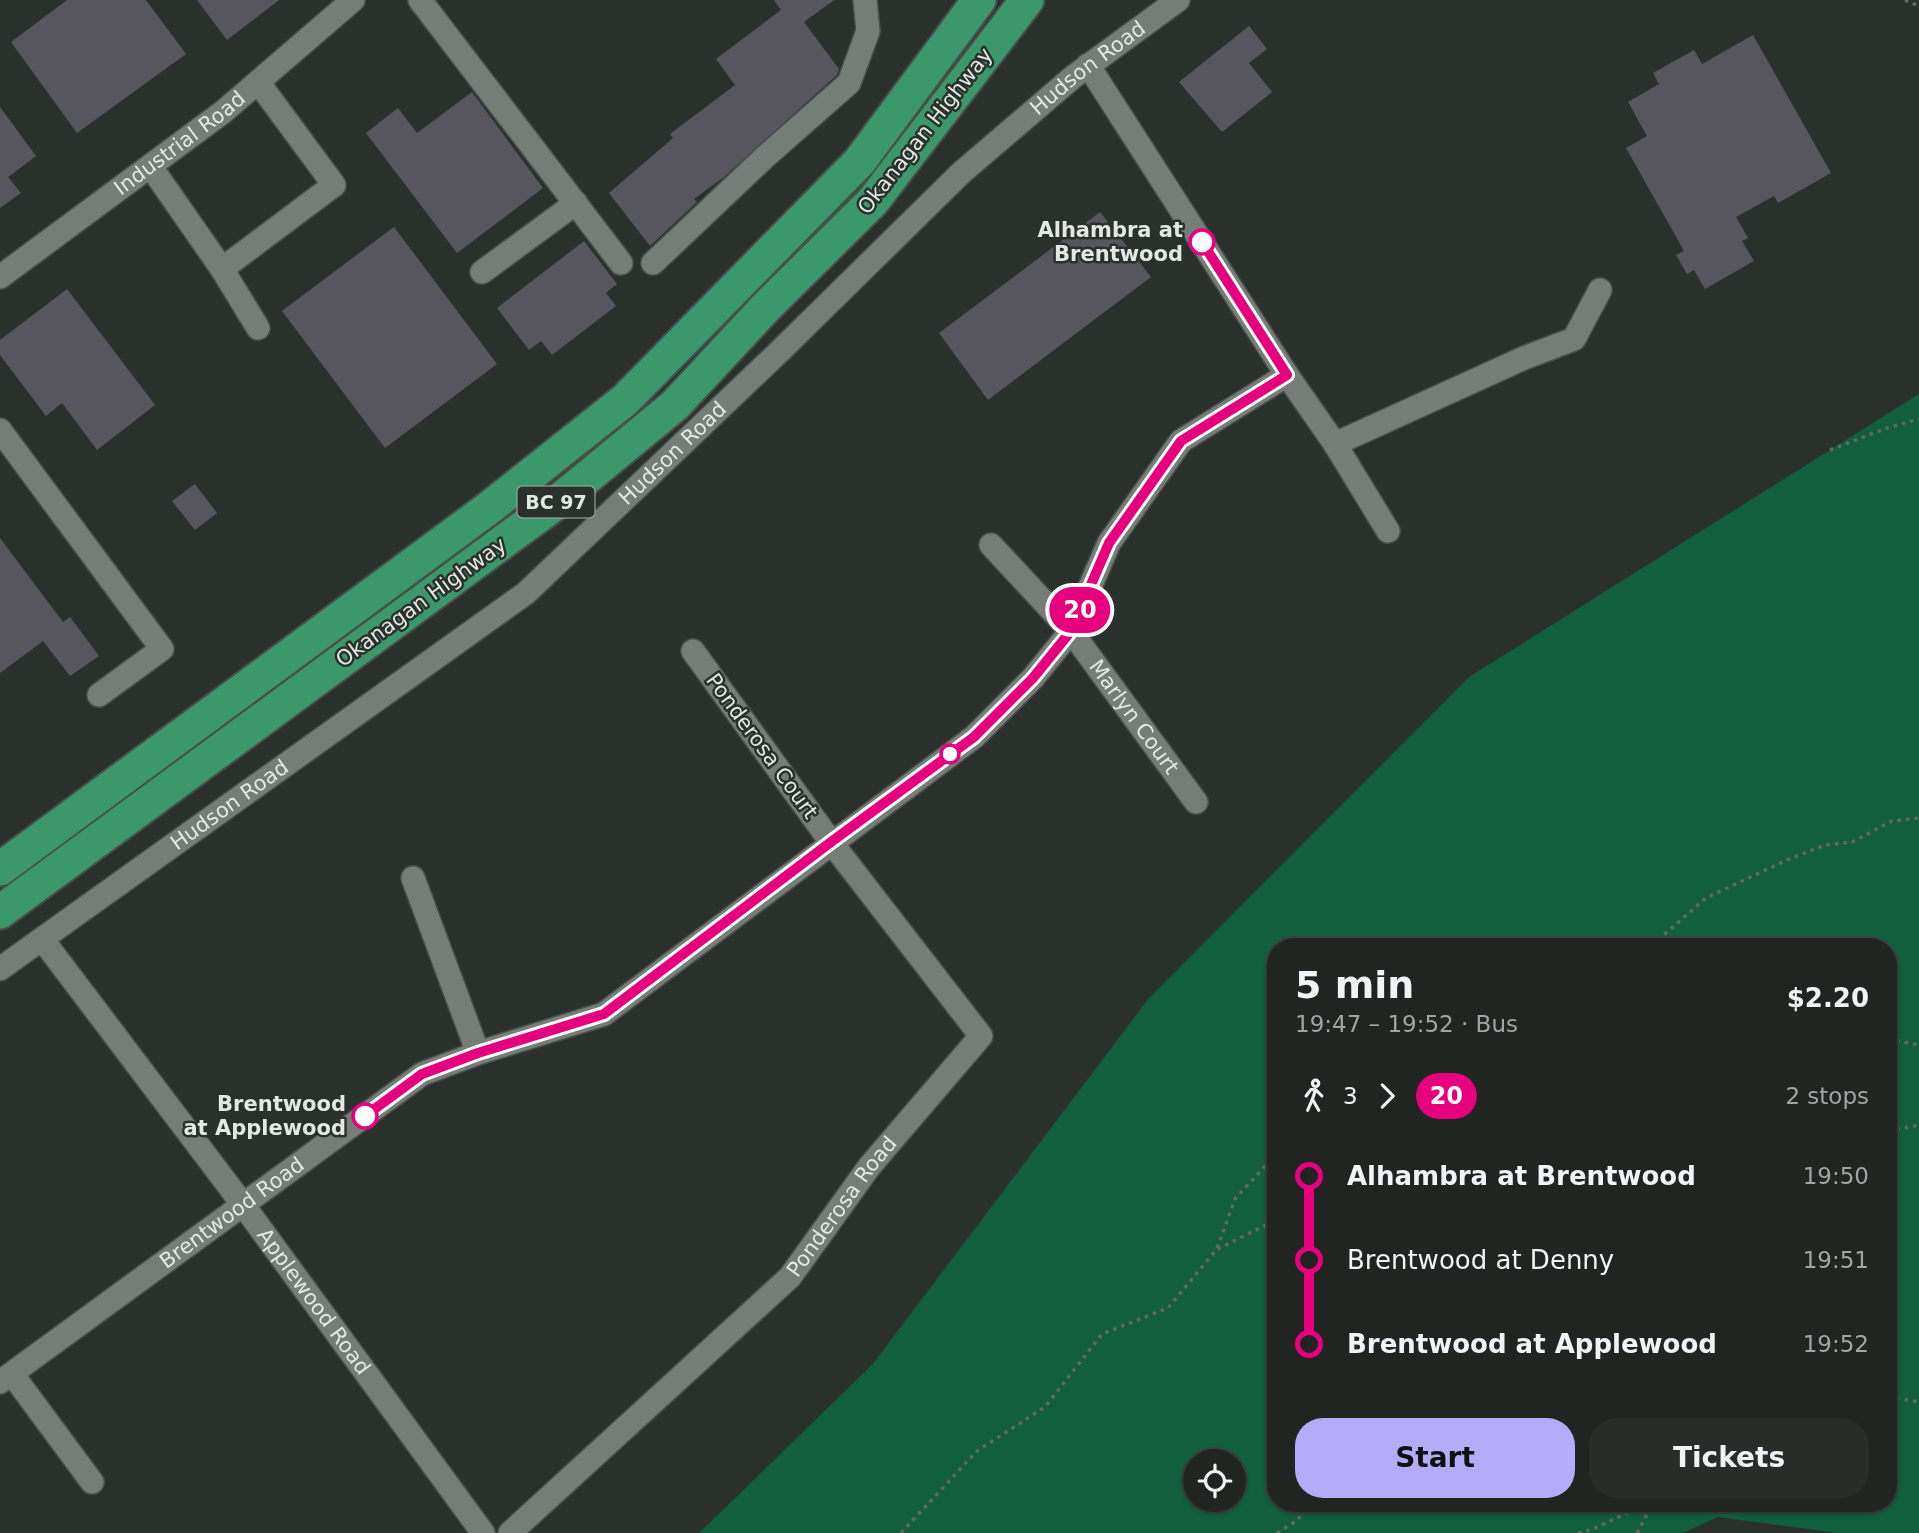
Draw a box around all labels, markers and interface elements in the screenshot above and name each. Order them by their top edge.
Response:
street label: Hudson Road [1026,16,1150,120]
street label: Okanagan Highway [853,43,997,219]
street label: Industrial Road [109,86,250,200]
place label: Alhambra at Brentwood [1037,218,1183,266]
marker: Alhambra at Brentwood [1189,229,1215,255]
street label: Hudson Road [614,397,731,510]
road number: BC 97 [518,486,594,517]
street label: Okanagan Highway [331,532,511,672]
line badge: 20 [1048,587,1112,633]
text: 20 [1063,596,1097,624]
street label: Marlyn Court [1084,655,1184,779]
street label: Ponderosa Court [701,669,823,823]
unlabelled marker [940,744,960,764]
street label: Hudson Road [166,755,293,855]
text: 5 min [1295,963,1414,1007]
text: $2.20 [1787,983,1869,1013]
text: 19:47 – 19:52 · Bus [1295,1011,1518,1037]
icon: walk [1295,1077,1333,1115]
icon: forward [1368,1077,1406,1115]
text: 20 [1430,1082,1463,1110]
text: 3 [1343,1083,1358,1109]
text: 2 stops [1785,1083,1869,1109]
place label: Brentwood at Applewood [183,1092,346,1140]
marker: Brentwood at Applewood [352,1103,378,1129]
street label: Ponderosa Road [782,1131,902,1281]
street label: Brentwood Road [155,1152,309,1273]
text: Alhambra at Brentwood [1347,1161,1696,1191]
text: 19:50 [1803,1163,1869,1189]
street label: Applewood Road [252,1224,375,1379]
text: Brentwood at Denny [1347,1245,1614,1275]
text: 19:51 [1803,1247,1869,1273]
text: Brentwood at Applewood [1347,1329,1717,1359]
text: 19:52 [1803,1331,1869,1357]
button: Start [1295,1418,1575,1498]
button: Tickets [1589,1418,1869,1498]
map controls [1183,1449,1246,1512]
button: locate [1183,1449,1246,1512]

